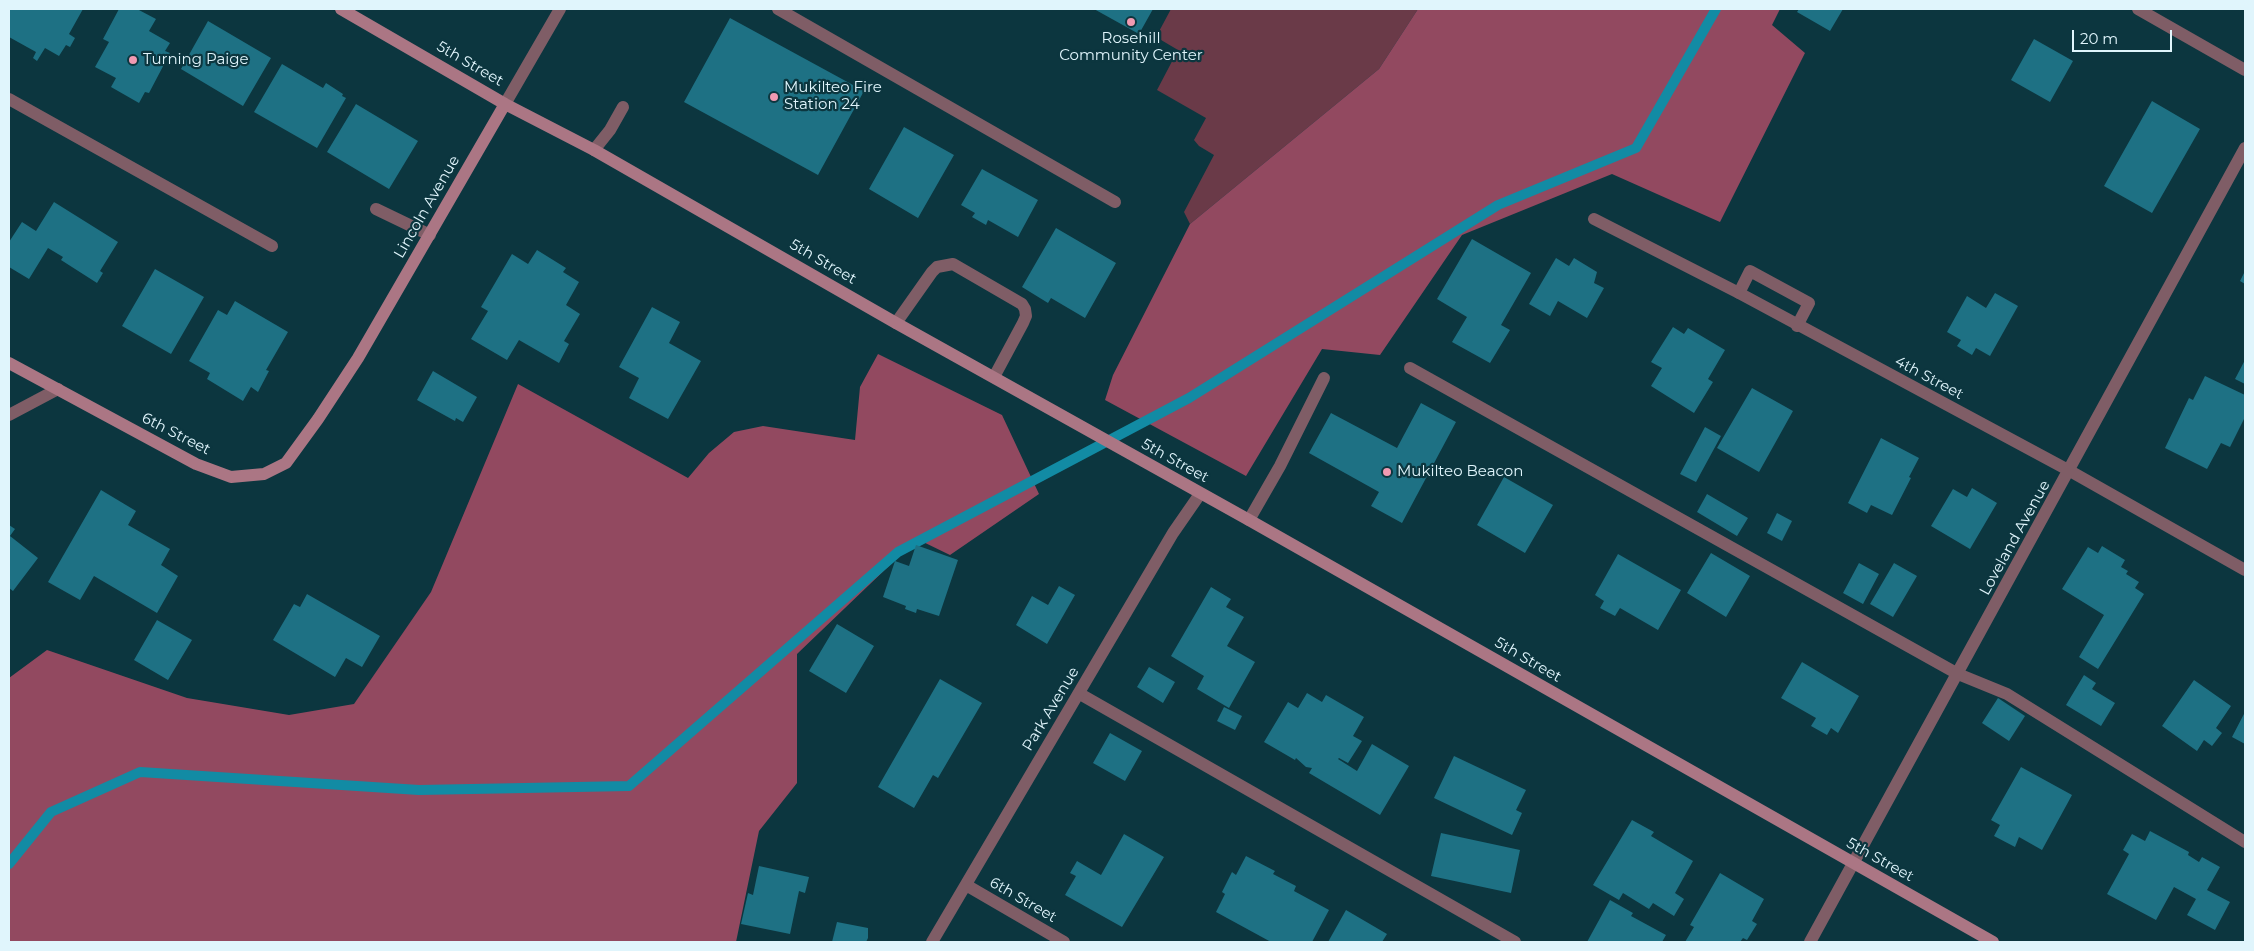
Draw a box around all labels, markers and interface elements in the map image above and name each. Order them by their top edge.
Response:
marker: Rosehill Community Center [1125,16,1137,28]
scale bar [2074,20,2174,52]
text: 20 m [2080,29,2118,48]
place label: Rosehill Community Center [1059,30,1203,65]
street label: 5th Street [433,38,507,90]
place label: Turning Paige [143,51,249,69]
marker: Turning Paige [127,54,139,66]
place label: Mukilteo Fire Station 24 [784,79,882,114]
marker: Mukilteo Fire Station 24 [768,91,780,103]
street label: Lincoln Avenue [390,153,464,261]
street label: 5th Street [786,236,860,288]
street label: 4th Street [1891,352,1967,404]
street label: 6th Street [139,409,213,459]
street label: 5th Street [1138,435,1212,487]
place label: Mukilteo Beacon [1397,463,1523,481]
marker: Mukilteo Beacon [1381,466,1393,478]
street label: Loveland Avenue [1976,477,2054,599]
street label: 5th Street [1491,634,1565,686]
street label: Park Avenue [1019,664,1083,754]
street label: 5th Street [1843,834,1917,886]
street label: 6th Street [986,874,1060,926]

